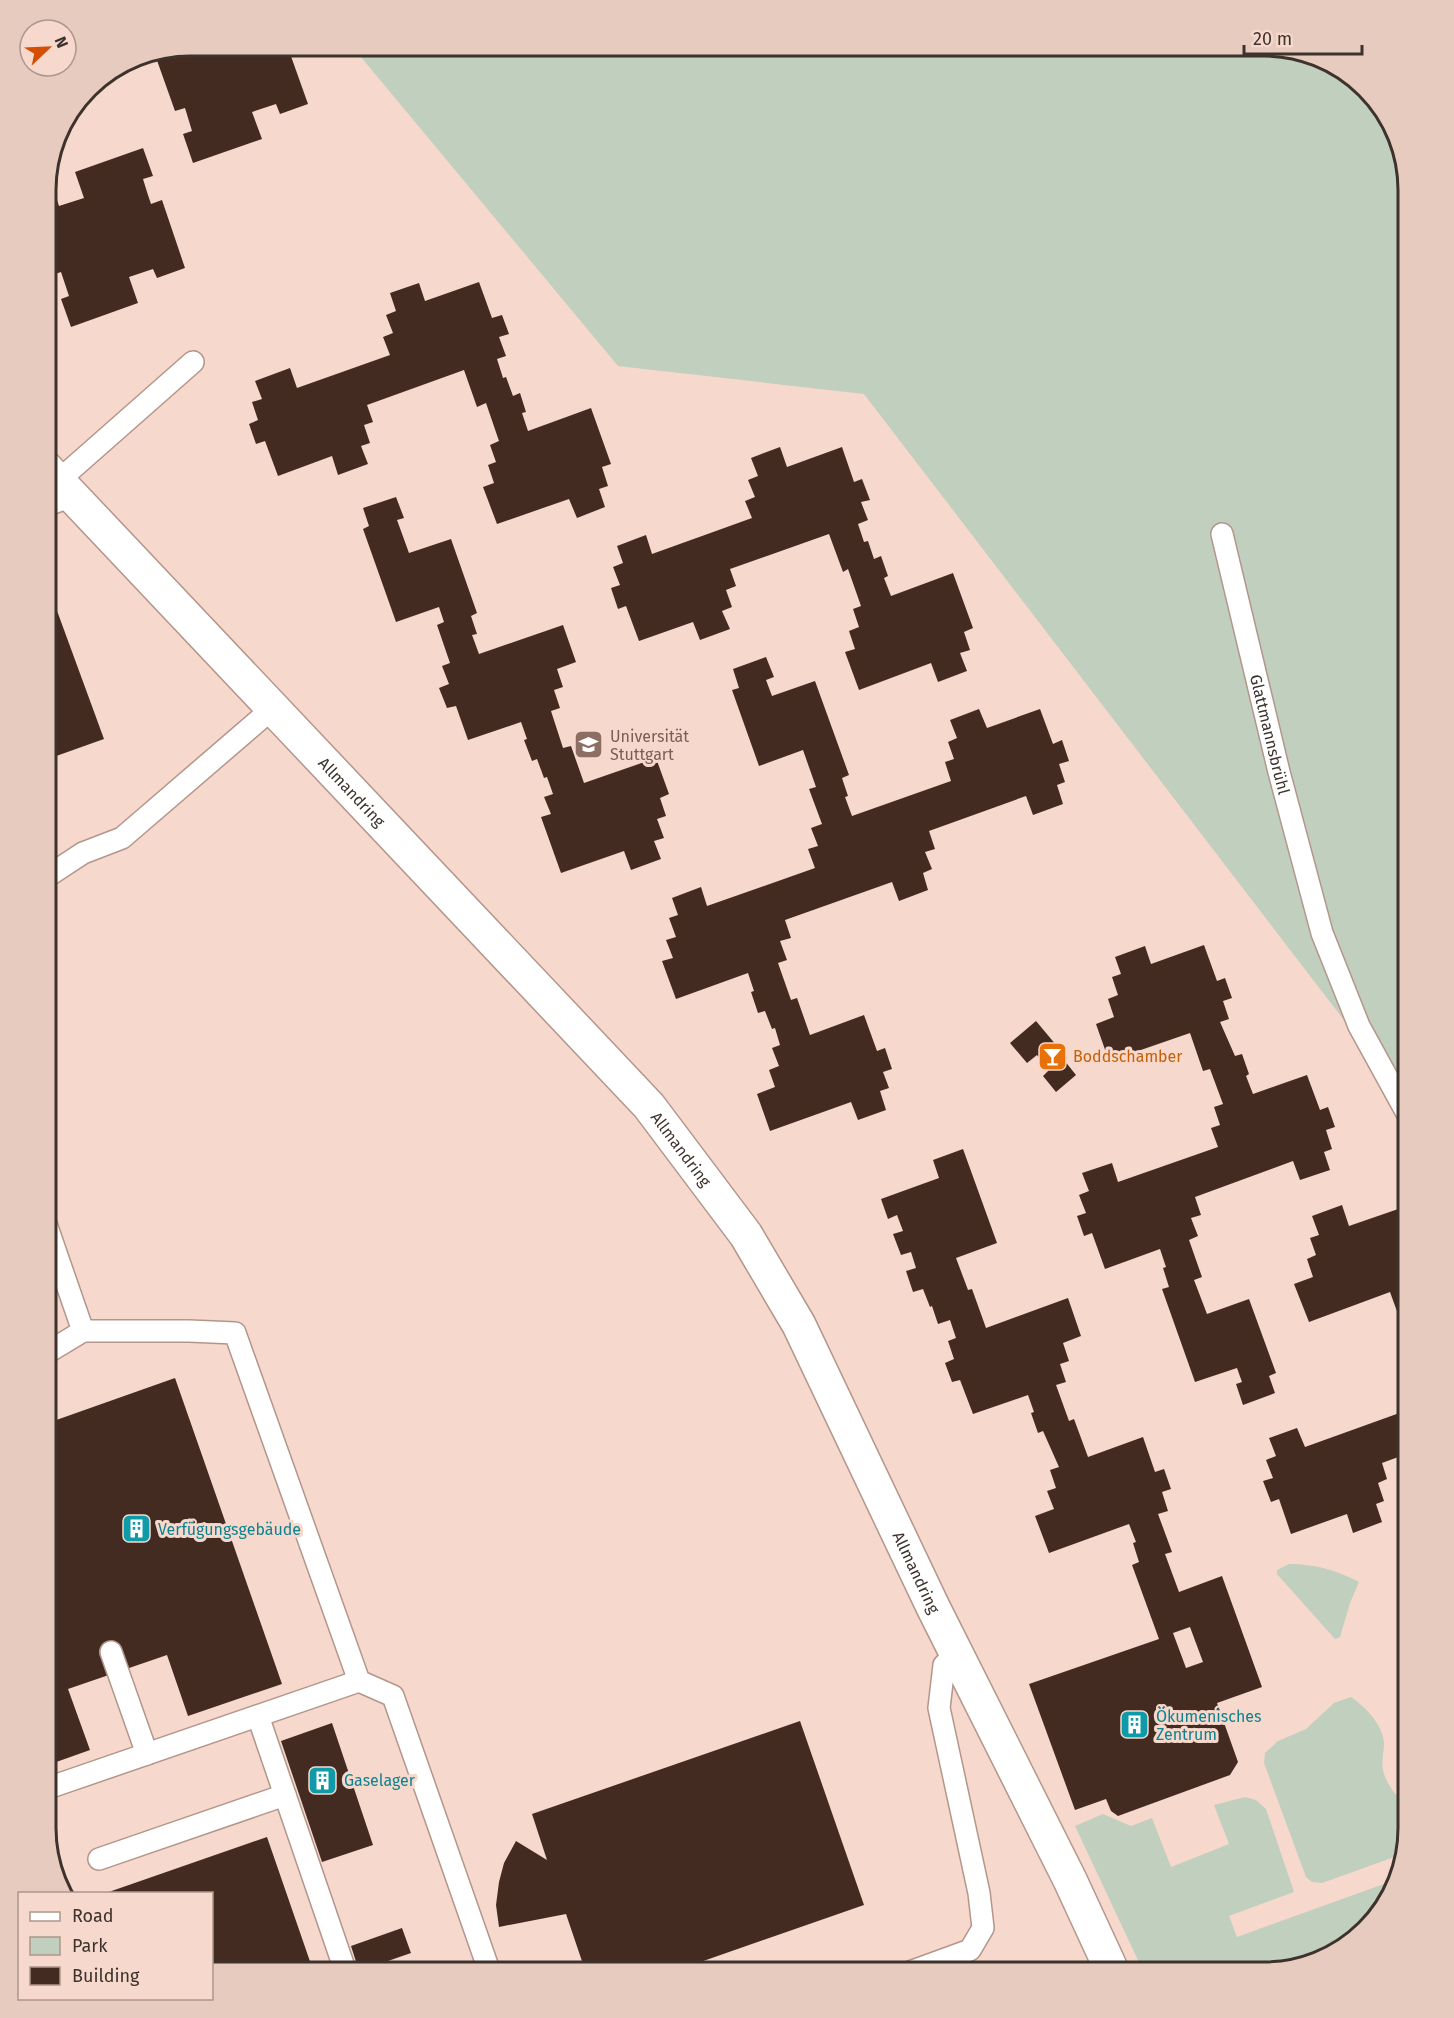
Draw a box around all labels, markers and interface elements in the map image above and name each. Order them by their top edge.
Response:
north arrow [18,18,78,78]
scale bar [1244,18,1362,56]
text: 20 m [1253,28,1292,50]
text: N [51,34,72,51]
street label: Glattmannsbrühl [1246,673,1294,797]
place label: Universität Stuttgart [610,727,689,764]
school or university icon: Universität Stuttgart [573,729,605,761]
street label: Allmandring [314,754,389,831]
bar icon: Boddschamber [1036,1040,1068,1072]
place label: Boddschamber [1073,1047,1183,1066]
street label: Allmandring [647,1108,715,1191]
building icon: Verfügungsgebäude [121,1513,153,1545]
place label: Verfügungsgebäude [158,1520,301,1539]
street label: Allmandring [889,1529,944,1617]
place label: Ökumenisches Zentrum [1156,1707,1261,1744]
building icon: Ökumenisches Zentrum [1119,1709,1151,1741]
building icon: Gaselager [307,1764,339,1796]
place label: Gaselager [344,1771,416,1790]
legend [18,1892,213,2000]
text: Road [72,1905,114,1927]
text: Park [72,1935,108,1957]
text: Building [72,1965,140,1987]

